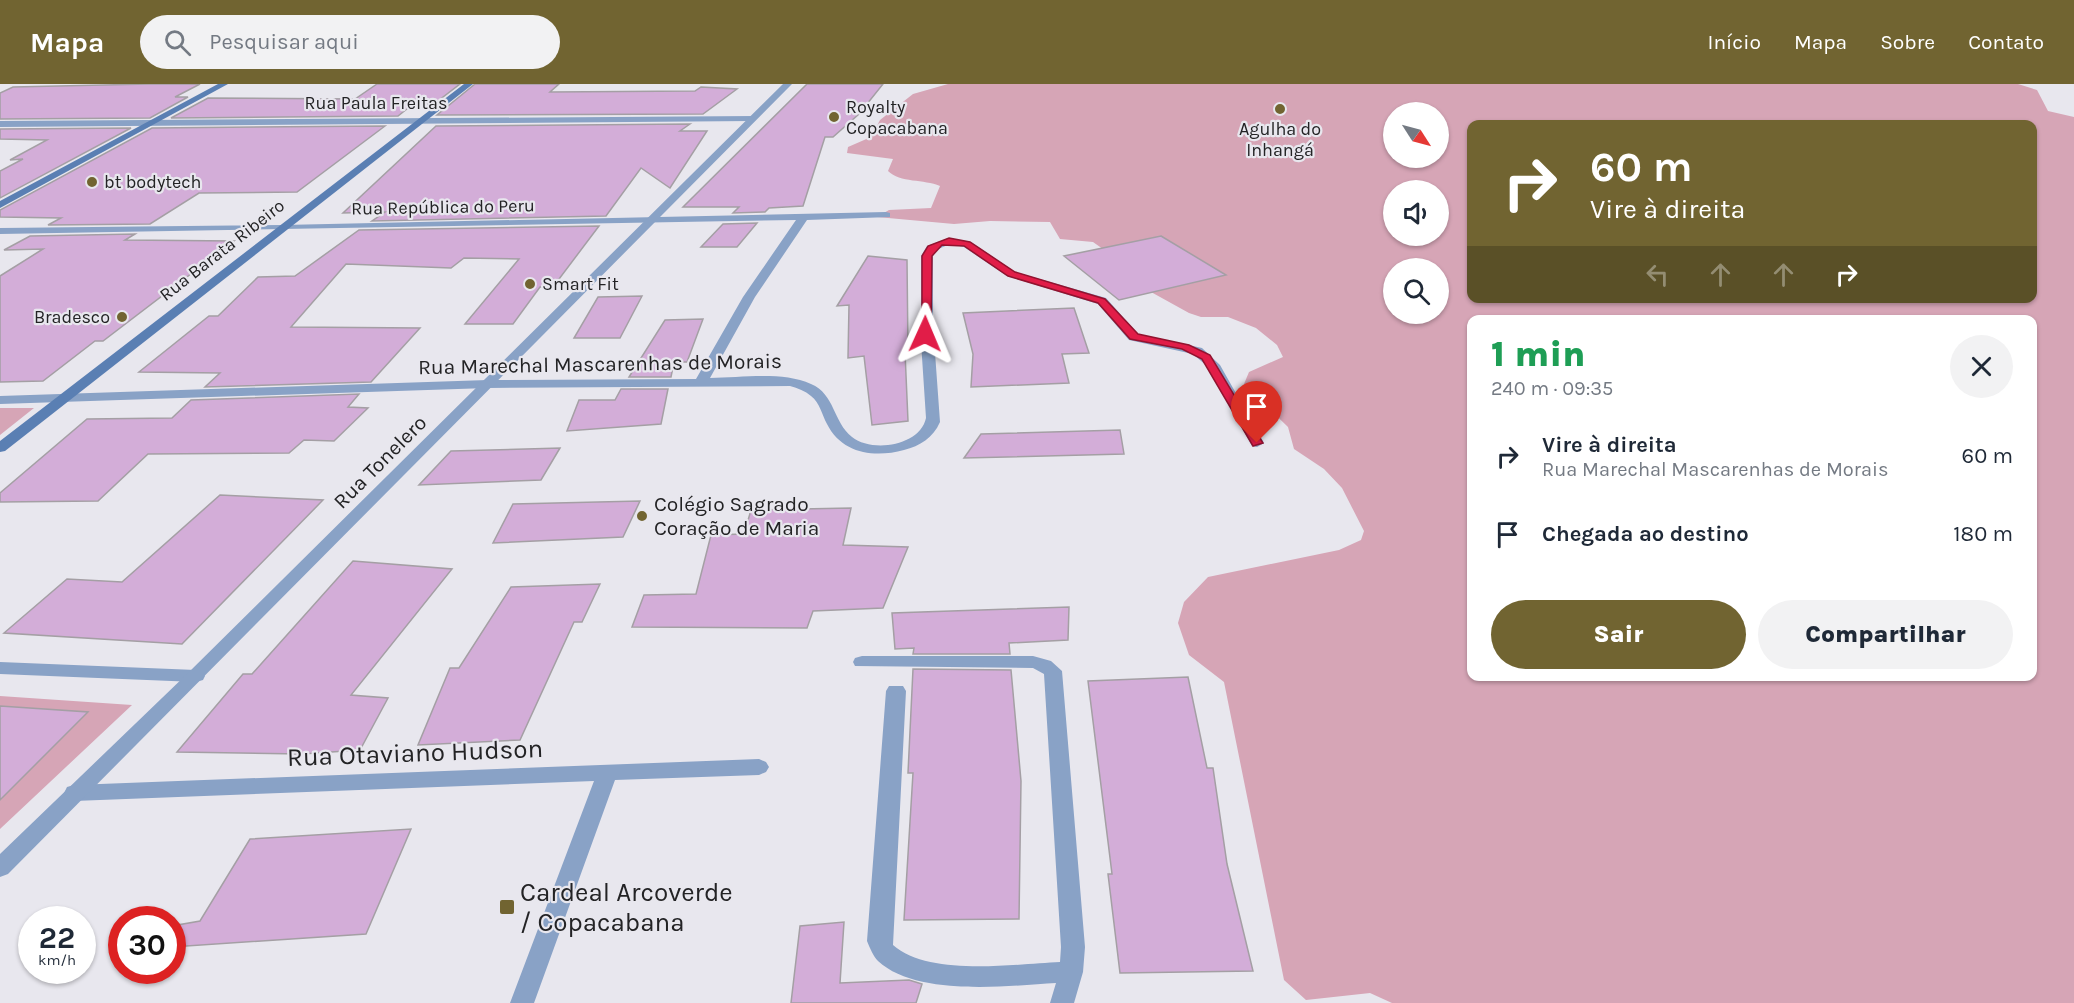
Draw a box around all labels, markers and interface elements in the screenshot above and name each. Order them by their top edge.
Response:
search box [140,15,560,69]
text: Mapa [30,26,104,59]
icon: search [161,26,194,59]
text: Pesquisar aqui [209,29,359,55]
text: Início [1708,30,1761,54]
text: Mapa [1794,30,1847,54]
text: Sobre [1880,30,1935,54]
text: Contato [1968,30,2044,54]
street label: Rua Paula Freitas [305,92,447,114]
place label: Royalty Copacabana [846,96,948,139]
marker: Agulha do Inhangá [1273,102,1287,116]
north arrow [1383,102,1449,168]
map controls [1383,102,1449,324]
marker: Royalty Copacabana [827,110,841,124]
place label: Agulha do Inhangá [1239,118,1321,161]
text: 60 m [1590,142,1693,192]
icon: right [1491,144,1569,222]
place label: bt bodytech [104,171,201,193]
marker: bt bodytech [85,175,99,189]
button: sound [1383,180,1449,246]
text: Vire à direita [1590,193,1745,225]
street label: Rua Barata Ribeiro [155,194,289,306]
street label: Rua República do Peru [351,194,535,220]
button: search [1383,258,1449,324]
icon: left [1641,258,1674,291]
icon: ahead [1704,258,1737,291]
icon: ahead [1767,258,1800,291]
icon: right [1830,258,1863,291]
place label: Smart Fit [542,273,619,295]
marker: Smart Fit [523,277,537,291]
position arrow [893,302,957,366]
place label: Bradesco [34,306,110,328]
marker: Bradesco [115,310,129,324]
text: 1 min [1491,333,1585,375]
button: close [1950,335,2013,398]
street label: Rua Marechal Mascarenhas de Morais [418,349,782,379]
text: 240 m · 09:35 [1491,377,1613,400]
pin [1231,381,1282,443]
icon: arrive [1240,390,1273,423]
street label: Rua Tonelero [329,411,431,513]
text: Vire à direita [1542,432,1677,458]
icon: right [1491,440,1524,473]
text: 60 m [1962,443,2013,469]
text: Rua Marechal Mascarenhas de Morais [1542,458,1888,481]
place label: Colégio Sagrado Coração de Maria [654,492,819,540]
marker: Colégio Sagrado Coração de Maria [635,509,649,523]
icon: arrive [1491,518,1524,551]
text: Chegada ao destino [1542,521,1749,547]
text: 180 m [1953,521,2013,547]
button: Sair [1491,600,1746,669]
button: Compartilhar [1758,600,2013,669]
street label: Rua Otaviano Hudson [286,733,544,773]
place label: Cardeal Arcoverde / Copacabana [520,877,733,938]
marker: Cardeal Arcoverde / Copacabana [498,898,516,916]
speed limit sign: 30 [108,906,186,984]
text: 22 [39,920,75,956]
text: km/h [38,951,76,969]

